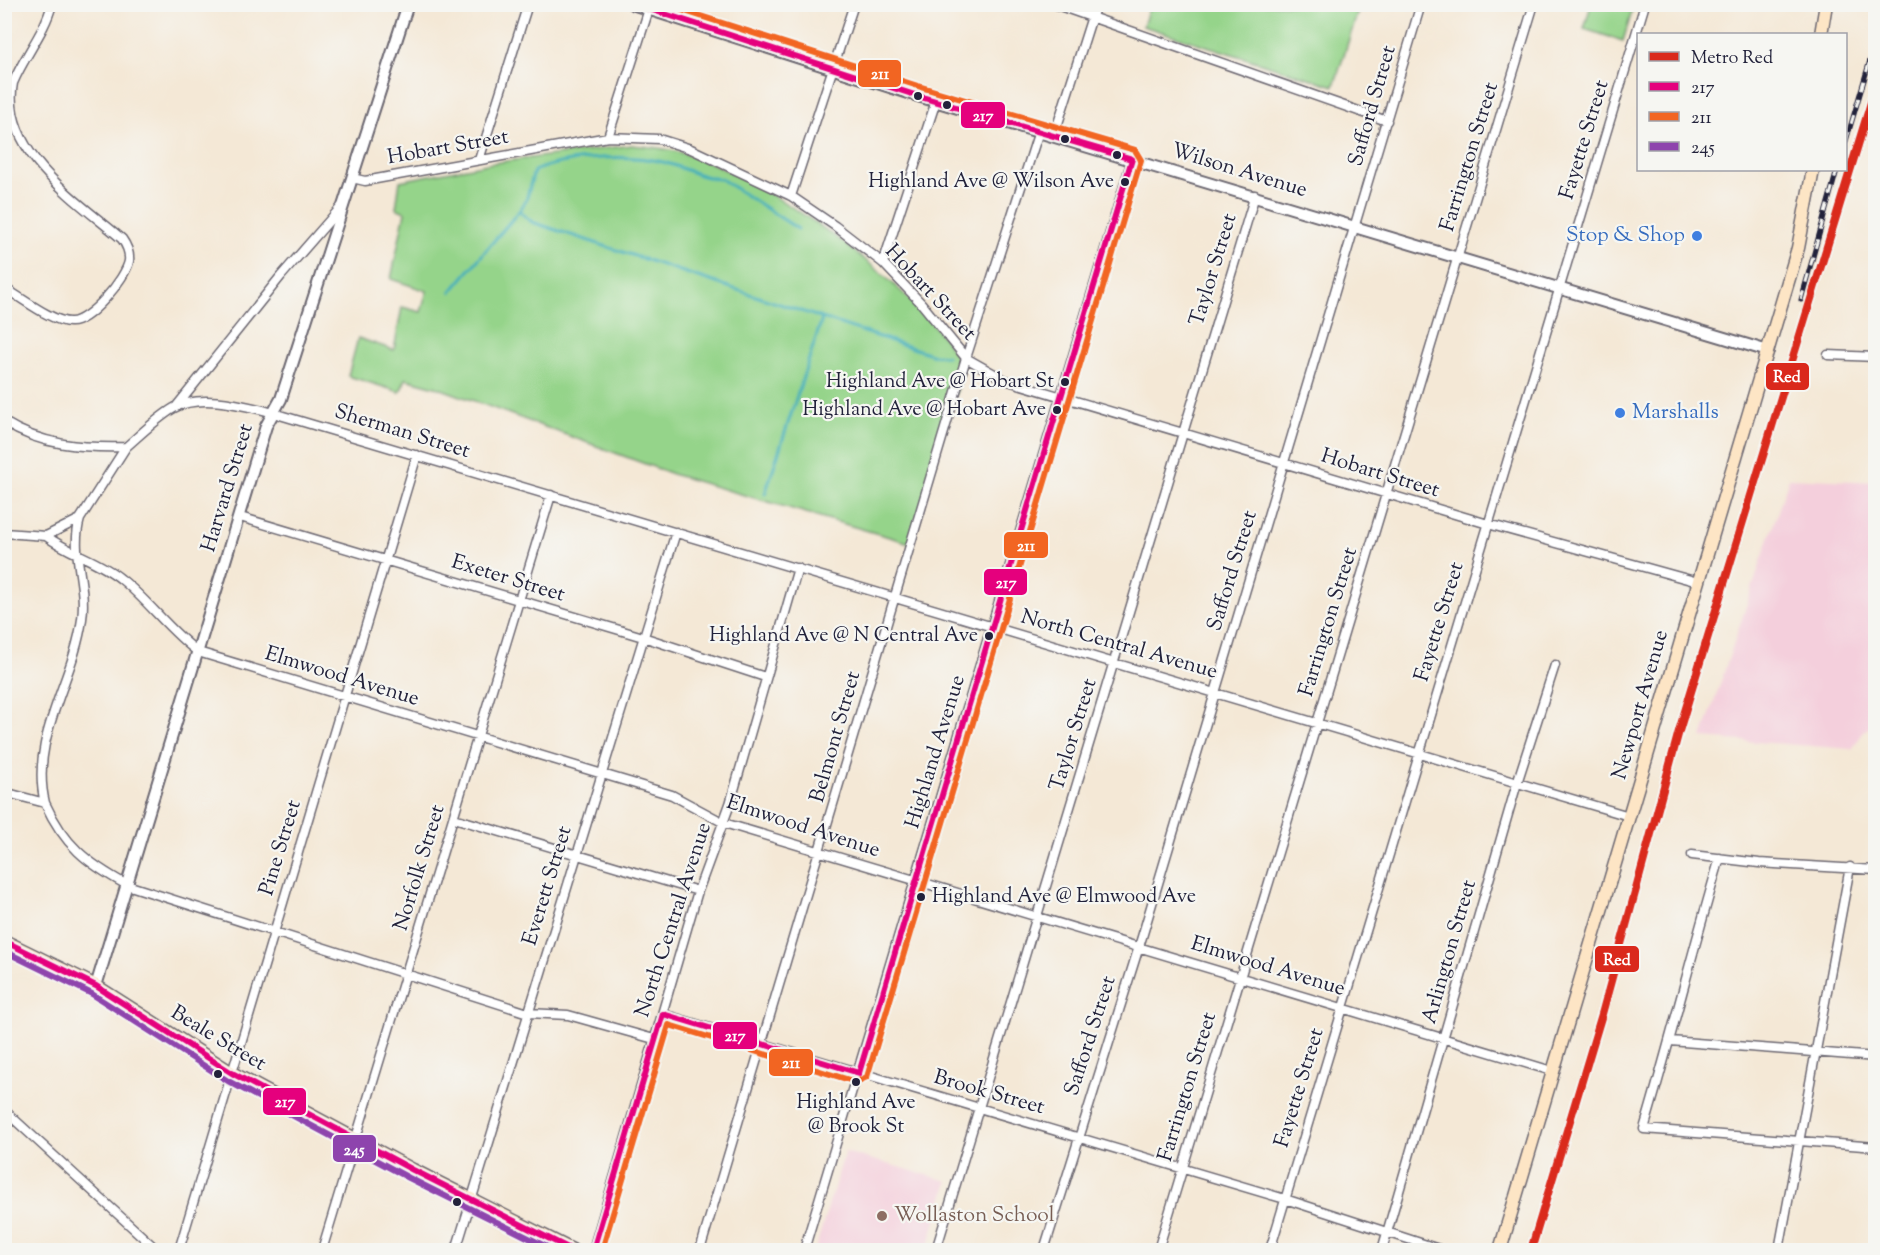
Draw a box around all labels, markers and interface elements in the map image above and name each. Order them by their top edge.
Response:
legend [1637,33,1847,171]
street label: Safford Street [1341,42,1405,170]
text: Metro Red [1691,46,1773,72]
line badge: 211 [857,59,902,88]
text: 211 [871,64,890,87]
text: 217 [1691,76,1715,102]
street label: Fayette Street [1553,77,1617,203]
street label: Farrington Street [1433,79,1507,235]
unlabelled marker [912,90,924,102]
unlabelled marker [941,99,953,111]
line badge: 217 [960,101,1006,129]
text: 217 [973,106,994,129]
text: 211 [1691,106,1712,132]
street label: Hobart Street [385,123,511,173]
unlabelled marker [1059,133,1071,145]
street label: Wilson Avenue [1167,136,1311,206]
text: 245 [1691,136,1715,162]
unlabelled marker [1111,149,1123,161]
place label: Highland Ave @ Wilson Ave [868,168,1114,197]
marker: Highland Ave @ Wilson Ave [1119,176,1131,188]
street label: Taylor Street [1183,210,1245,330]
place label: Stop & Shop [1566,221,1685,251]
marker: Stop & Shop [1690,229,1704,243]
street label: Hobart Street [877,238,983,348]
line badge: Red [1765,362,1810,391]
text: Red [1773,367,1802,390]
place label: Highland Ave @ Hobart St [826,368,1054,397]
marker: Highland Ave @ Hobart St [1059,376,1071,388]
place label: Highland Ave @ Hobart Ave [802,396,1046,425]
street label: Sherman Street [330,397,474,467]
place label: Marshalls [1632,398,1719,428]
marker: Highland Ave @ Hobart Ave [1051,404,1063,416]
marker: Marshalls [1613,406,1627,420]
street label: Harvard Street [194,420,262,556]
street label: Hobart Street [1317,442,1443,506]
street label: Safford Street [1200,507,1266,635]
line badge: 211 [1003,531,1049,559]
text: 211 [1017,536,1036,559]
street label: Farrington Street [1292,544,1366,700]
street label: Exeter Street [448,548,568,610]
street label: Fayette Street [1408,559,1472,685]
line badge: 217 [983,568,1028,596]
text: 217 [996,573,1017,596]
street label: North Central Avenue [1017,603,1221,687]
place label: Highland Ave @ N Central Ave [709,622,978,651]
street label: Newport Avenue [1605,627,1677,783]
marker: Highland Ave @ N Central Ave [983,630,995,642]
street label: Elmwood Avenue [261,639,423,715]
street label: Belmont Street [803,668,869,806]
street label: Highland Avenue [898,671,974,833]
street label: Taylor Street [1043,675,1105,795]
street label: Elmwood Avenue [722,788,884,866]
street label: Pine Street [252,797,310,899]
street label: Norfolk Street [387,801,453,935]
street label: North Central Avenue [628,819,720,1021]
street label: Everett Street [516,823,580,949]
street label: Arlington Street [1415,877,1485,1027]
place label: Highland Ave @ Elmwood Ave [932,883,1196,912]
marker: Highland Ave @ Elmwood Ave [915,891,927,903]
street label: Elmwood Avenue [1187,929,1349,1005]
line badge: Red [1594,945,1640,973]
text: Red [1603,950,1632,973]
street label: Safford Street [1058,972,1124,1100]
street label: Beale Street [164,999,272,1079]
street label: Farrington Street [1151,1009,1225,1165]
line badge: 217 [712,1021,758,1050]
street label: Fayette Street [1268,1025,1332,1151]
text: 217 [725,1026,746,1049]
line badge: 211 [768,1048,814,1077]
text: 211 [782,1053,801,1076]
street label: Brook Street [930,1063,1048,1123]
unlabelled marker [212,1068,224,1080]
marker: Highland Ave @ Brook St [850,1076,862,1088]
line badge: 217 [262,1087,307,1116]
place label: Highland Ave @ Brook St [796,1089,916,1142]
text: 217 [275,1092,296,1115]
line badge: 245 [332,1134,377,1163]
text: 245 [343,1140,365,1163]
unlabelled marker [451,1196,463,1208]
place label: Wollaston School [894,1201,1055,1231]
marker: Wollaston School [875,1209,889,1223]

